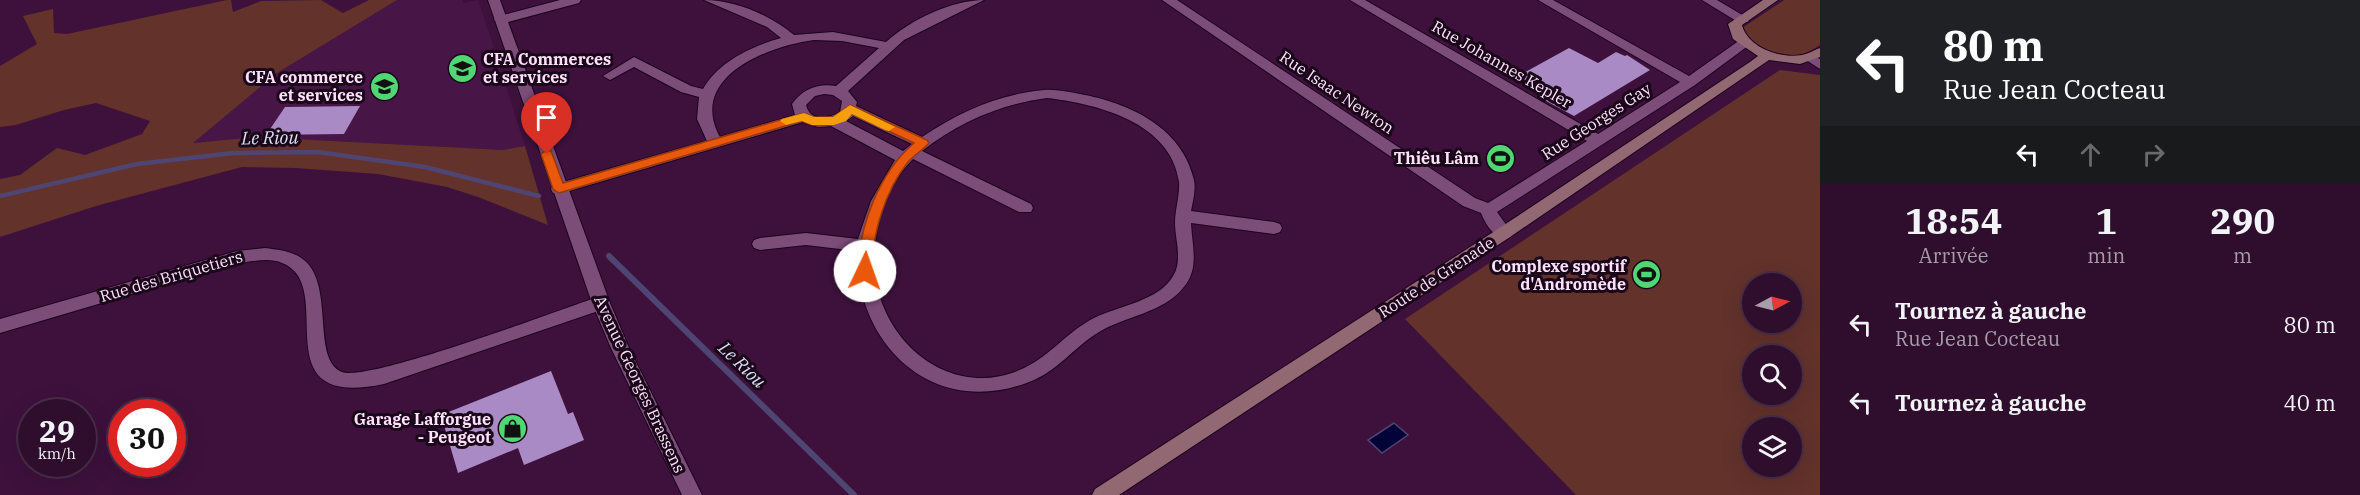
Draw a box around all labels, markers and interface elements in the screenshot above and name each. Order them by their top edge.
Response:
street label: Rue Johannes Kepler [1429,16,1575,112]
text: 80 m [1943,18,2044,73]
icon: left [1844,24,1922,102]
street label: Rue Isaac Newton [1276,46,1398,138]
place label: CFA Commerces et services [483,49,611,87]
school or university icon: CFA Commerces et services [446,52,478,84]
place label: CFA commerce et services [245,67,363,105]
school or university icon: CFA commerce et services [368,70,400,102]
text: Rue Jean Cocteau [1943,71,2166,106]
street label: Rue Georges Gay [1537,78,1655,164]
pin [521,92,572,154]
icon: arrive [530,101,563,134]
water label: Le Riou [240,125,300,150]
icon: left [2011,138,2044,171]
icon: ahead [2074,138,2107,171]
icon: right [2137,138,2170,171]
sports icon: Thiêu Lâm [1484,142,1516,174]
place label: Thiêu Lâm [1394,148,1479,168]
text: 18:54 [1905,197,2002,244]
text: 1 [2095,197,2117,244]
text: 290 [2210,197,2275,244]
street label: Route de Grenade [1374,232,1498,322]
position arrow [833,239,897,303]
text: Arrivée [1919,242,1988,269]
text: min [2087,242,2125,269]
text: m [2233,242,2252,269]
street label: Rue des Briquetiers [97,246,245,306]
place label: Complexe sportif d'Andromède [1491,256,1628,294]
sports icon: Complexe sportif d'Andromède [1631,259,1663,291]
north arrow [1742,273,1802,333]
map controls [1742,273,1802,477]
street label: Avenue Georges Brassens [590,292,690,476]
text: Tournez à gauche [1895,296,2086,325]
icon: left [1844,308,1877,341]
text: 80 m [2284,310,2336,339]
text: Rue Jean Cocteau [1895,325,2060,352]
water label: Le Riou [713,336,771,393]
button: search [1742,345,1802,405]
icon: left [1844,386,1877,419]
text: Tournez à gauche [1895,388,2086,417]
text: 40 m [2284,388,2336,417]
speed limit sign: 30 [108,399,186,477]
place label: Garage Lafforgue - Peugeot [354,409,491,447]
text: 29 [39,411,75,450]
shop icon: Garage Lafforgue - Peugeot [496,412,528,444]
button: layers [1742,417,1802,477]
text: km/h [38,444,76,463]

